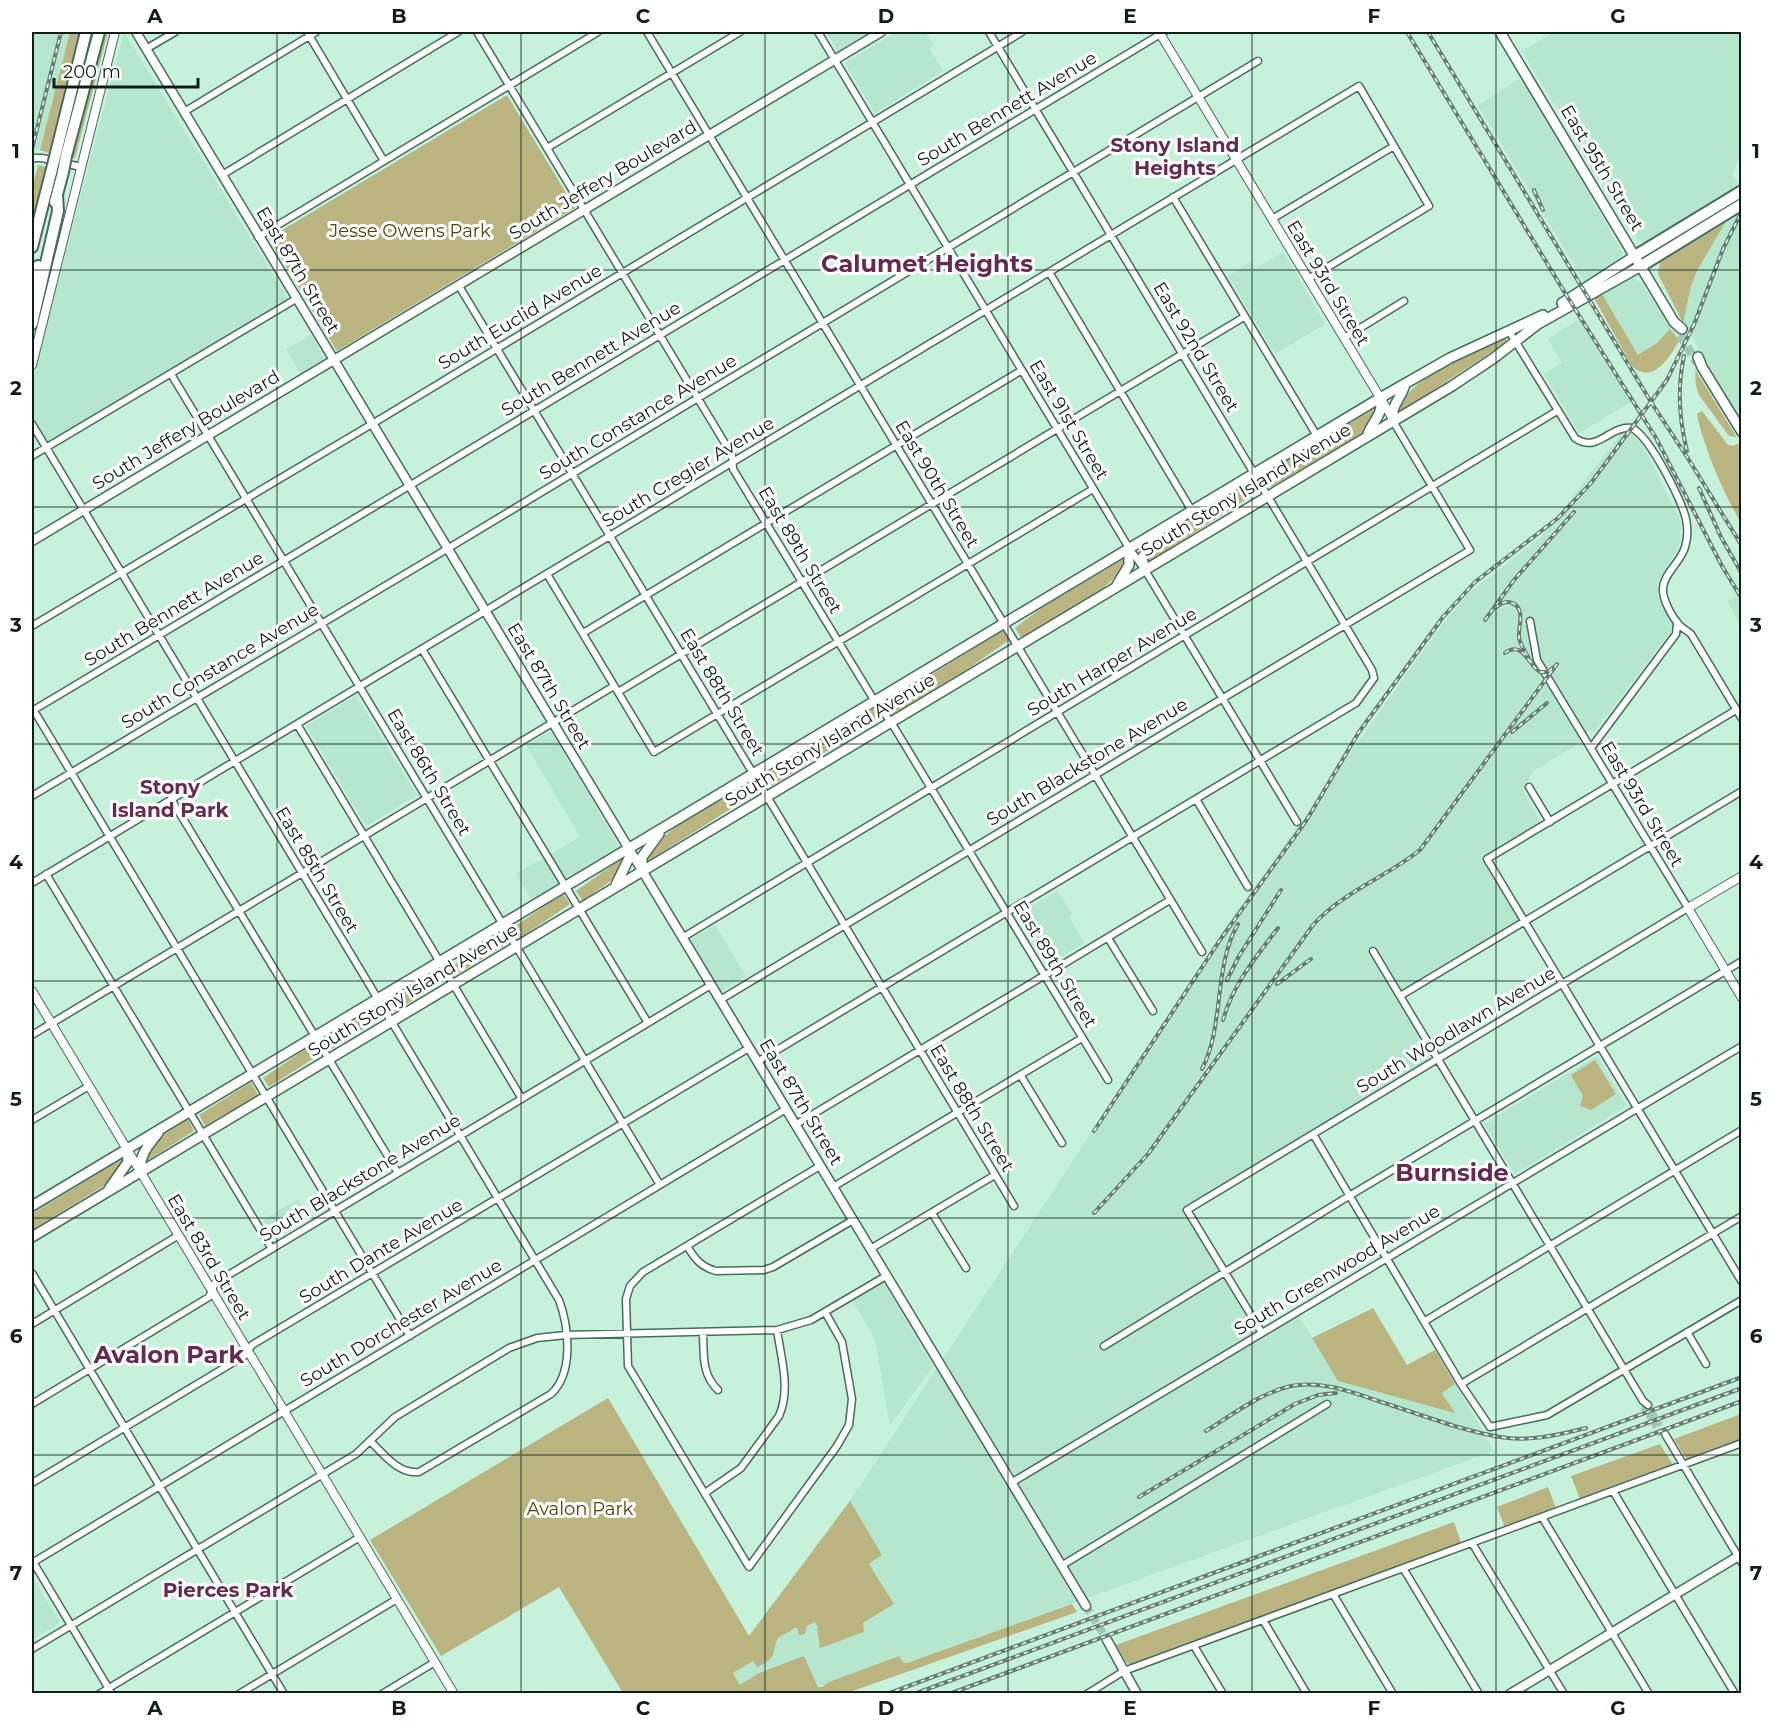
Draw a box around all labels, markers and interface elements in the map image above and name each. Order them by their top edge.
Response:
text: A [146,4,163,28]
text: B [391,4,407,28]
text: C [636,4,651,28]
text: D [878,4,894,28]
text: E [1123,4,1137,28]
text: F [1368,4,1381,28]
text: G [1610,4,1626,28]
street label: South Bennett Avenue [913,47,1101,171]
scale bar [54,51,198,89]
text: 200 m [63,61,121,83]
street label: East 95th Street [1556,101,1648,235]
street label: South Jeffery Boulevard [505,115,701,245]
district label: Stony Island Heights [1111,133,1239,180]
text: 1 [12,139,20,163]
text: 1 [1752,139,1760,163]
street label: East 87th Street [252,203,344,337]
street label: East 93rd Street [1282,216,1374,350]
park label: Jesse Owens Park [328,220,491,242]
district label: Calumet Heights [821,249,1033,278]
street label: South Euclid Avenue [434,259,606,375]
street label: East 92nd Street [1148,278,1244,416]
street label: South Bennett Avenue [497,297,685,421]
street label: South Constance Avenue [535,349,741,485]
street label: East 91st Street [1025,356,1113,484]
street label: South Jeffery Boulevard [88,365,284,495]
text: 2 [10,376,22,400]
text: 2 [1750,376,1762,400]
street label: South Cregier Avenue [598,412,778,532]
street label: East 90th Street [890,416,984,552]
street label: South Stony Island Avenue [1137,418,1355,561]
street label: East 89th Street [753,482,847,618]
street label: South Bennett Avenue [80,547,268,671]
street label: South Constance Avenue [117,598,323,734]
street label: South Harper Avenue [1023,603,1201,721]
text: 3 [9,613,22,637]
text: 3 [1749,613,1762,637]
street label: East 87th Street [503,619,595,753]
street label: East 88th Street [675,624,769,760]
street label: South Stony Island Avenue [721,668,939,811]
street label: South Blackstone Avenue [982,693,1192,831]
street label: East 86th Street [382,704,476,840]
street label: East 93rd Street [1596,737,1688,871]
district label: Stony Island Park [111,775,230,822]
street label: East 85th Street [271,803,363,937]
text: 4 [9,850,23,874]
text: 4 [1749,850,1763,874]
street label: East 89th Street [1008,896,1102,1032]
street label: South Stony Island Avenue [304,918,522,1061]
street label: South Woodlawn Avenue [1352,962,1560,1098]
street label: East 87th Street [755,1035,847,1169]
street label: East 88th Street [925,1040,1019,1176]
text: 5 [10,1087,22,1111]
text: 5 [1750,1087,1762,1111]
street label: South Blackstone Avenue [255,1109,465,1247]
district label: Burnside [1395,1158,1509,1187]
street label: East 83rd Street [163,1190,255,1324]
street label: South Dante Avenue [295,1193,467,1309]
street label: South Greenwood Avenue [1230,1200,1444,1340]
street label: South Dorchester Avenue [296,1254,506,1392]
text: 6 [10,1324,23,1348]
text: 6 [1750,1324,1763,1348]
district label: Avalon Park [93,1340,245,1369]
park label: Avalon Park [527,1498,634,1520]
text: 7 [10,1561,22,1585]
text: 7 [1750,1561,1762,1585]
district label: Pierces Park [163,1578,294,1602]
text: A [146,1696,163,1720]
text: B [391,1696,407,1720]
text: C [636,1696,651,1720]
text: D [878,1696,894,1720]
text: E [1123,1696,1137,1720]
text: F [1368,1696,1381,1720]
text: G [1610,1696,1626,1720]

